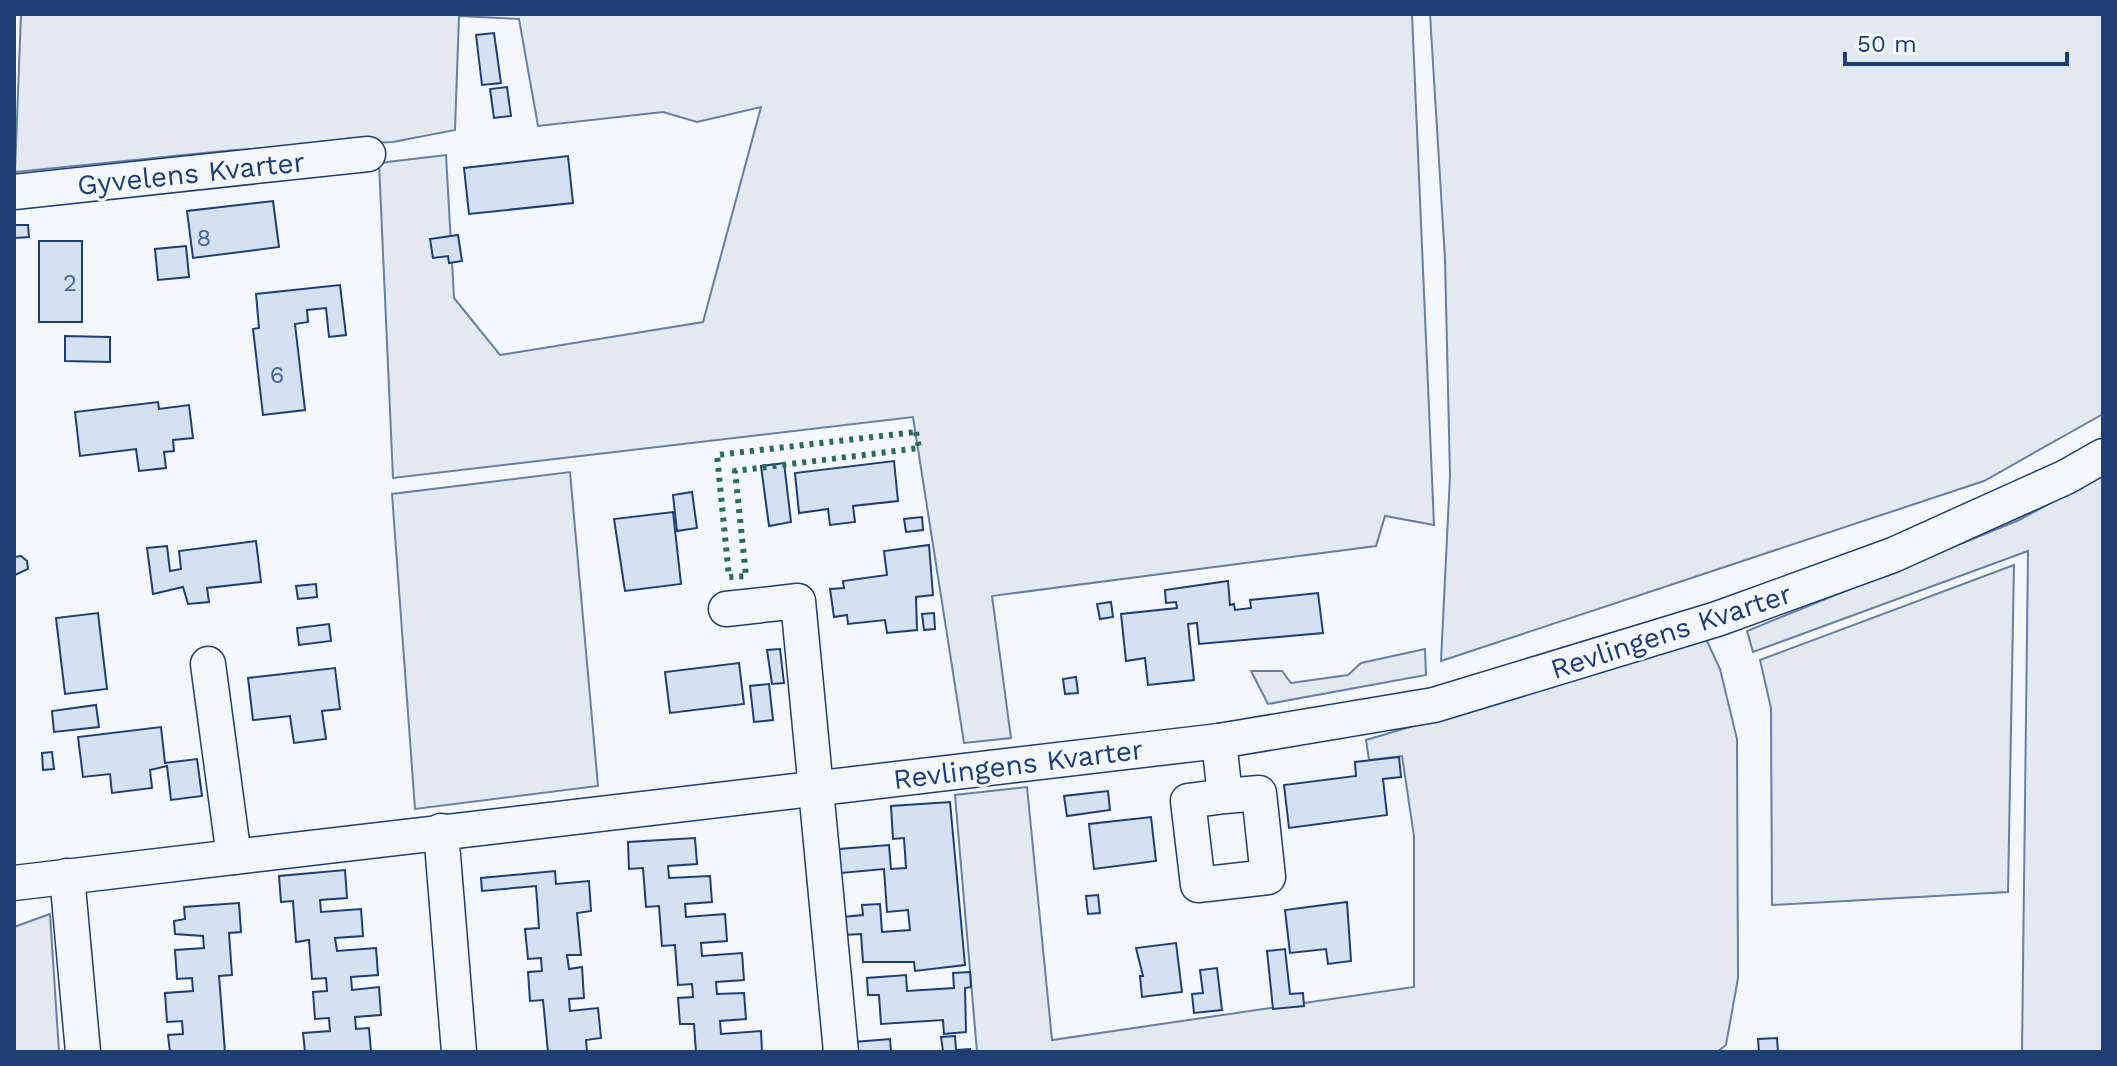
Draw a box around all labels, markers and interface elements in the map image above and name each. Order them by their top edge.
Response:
scale bar [1845,16,2067,66]
text: 50 m [1857,30,1917,58]
street label: Gyvelens Kvarter [76,145,306,202]
house number: 8 [197,224,211,252]
house number: 2 [63,269,77,297]
house number: 6 [270,361,284,389]
street label: Revlingens Kvarter [1546,577,1796,686]
street label: Revlingens Kvarter [891,733,1145,796]

